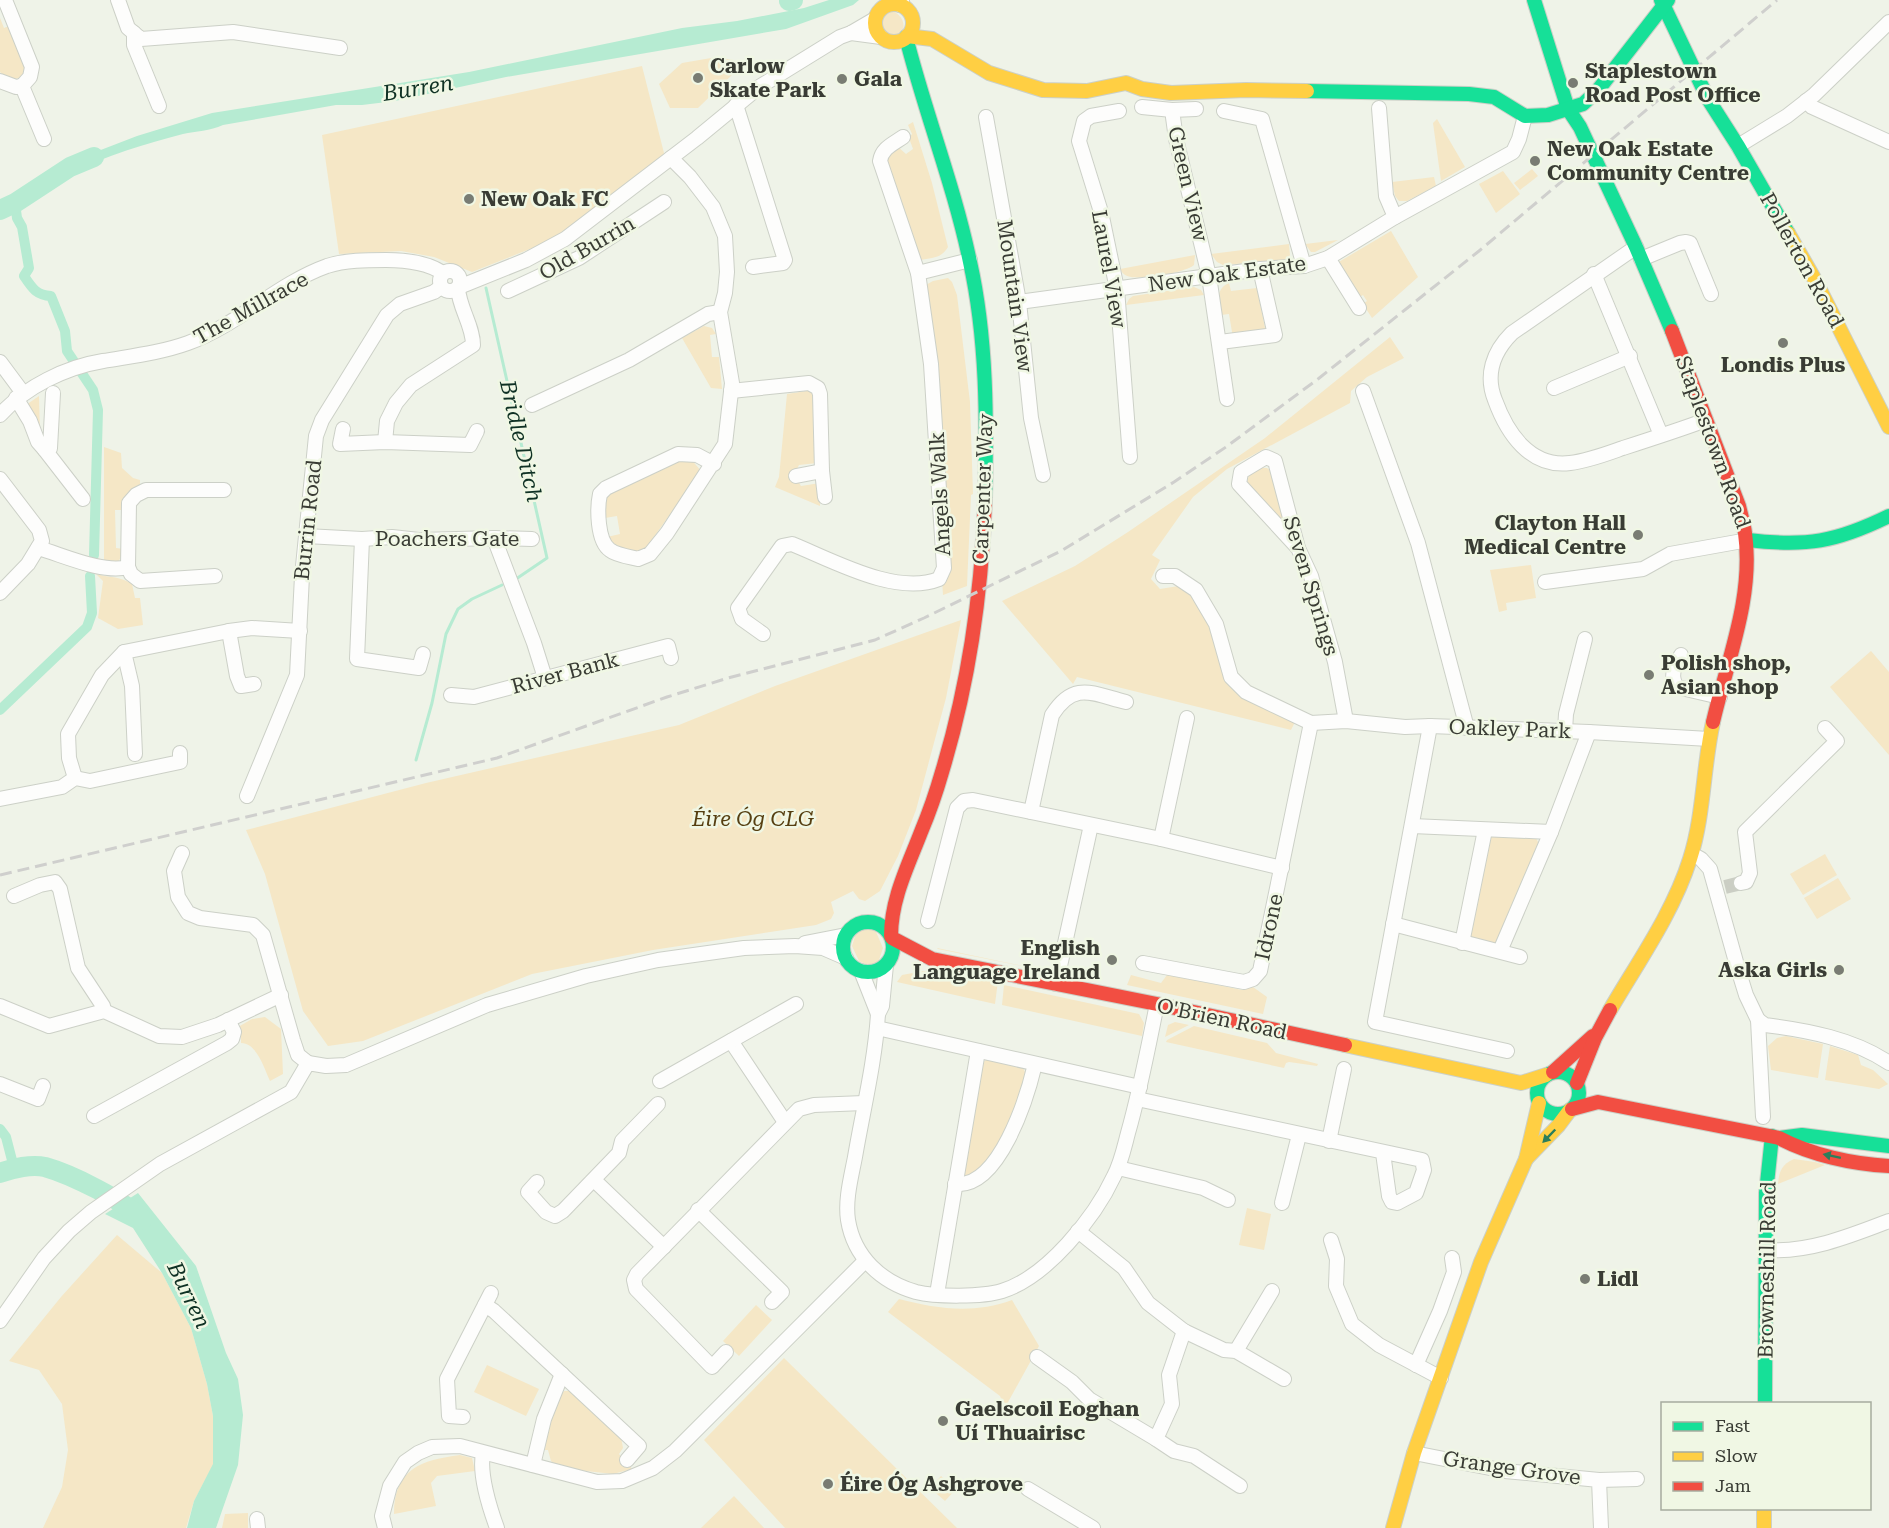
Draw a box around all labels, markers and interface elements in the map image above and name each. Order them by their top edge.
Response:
place label: Carlow Skate Park [710,54,826,102]
place label: Staplestown Road Post Office [1585,59,1761,107]
place label: Gala [854,67,903,91]
water label: Burren [380,70,455,106]
marker: Carlow Skate Park [691,71,705,85]
marker: Gala [835,72,849,86]
marker: Staplestown Road Post Office [1566,76,1580,90]
street label: Green View [1163,124,1213,244]
place label: New Oak Estate Community Centre [1547,137,1749,185]
marker: New Oak Estate Community Centre [1528,154,1542,168]
place label: New Oak FC [481,187,609,211]
street label: Pollerton Road [1755,188,1849,332]
marker: New Oak FC [462,192,476,206]
street label: Laurel View [1087,208,1131,330]
street label: Old Burrin [535,211,639,285]
street label: Mountain View [992,218,1038,375]
street label: New Oak Estate [1147,251,1307,297]
street label: The Millrace [190,267,312,349]
marker: Londis Plus [1776,336,1790,350]
street label: Staplestown Road [1671,353,1756,532]
place label: Londis Plus [1721,353,1845,377]
water label: Bridle Ditch [495,377,547,504]
street label: Carpenter Way [968,413,998,565]
street label: Angels Walk [925,431,955,557]
street label: Burrin Road [290,458,326,582]
place label: Clayton Hall Medical Centre [1464,511,1626,559]
street label: Seven Springs [1278,513,1344,659]
street label: Poachers Gate [375,527,519,551]
marker: Clayton Hall Medical Centre [1631,528,1645,542]
street label: River Bank [509,647,621,699]
place label: Polish shop, Asian shop [1661,651,1791,699]
marker: Polish shop, Asian shop [1642,668,1656,682]
street label: Oakley Park [1448,715,1572,743]
park label: Éire Óg CLG [691,806,814,831]
street label: Idrone [1250,891,1288,963]
place label: English Language Ireland [913,936,1100,984]
marker: English Language Ireland [1105,953,1119,967]
place label: Aska Girls [1718,958,1827,982]
marker: Aska Girls [1832,963,1846,977]
street label: O'Brien Road [1155,994,1290,1045]
one-way arrow [1542,1128,1556,1143]
one-way arrow [1823,1151,1842,1160]
street label: Browneshill Road [1753,1181,1781,1359]
water label: Burren [162,1257,216,1332]
place label: Lidl [1597,1267,1638,1291]
marker: Lidl [1578,1272,1592,1286]
place label: Gaelscoil Eoghan Uí Thuairisc [955,1397,1139,1445]
legend [1661,1402,1871,1510]
marker: Gaelscoil Eoghan Uí Thuairisc [936,1414,950,1428]
text: Fast [1715,1415,1750,1436]
text: Slow [1715,1445,1757,1466]
street label: Grange Grove [1442,1446,1582,1490]
place label: Éire Óg Ashgrove [840,1471,1023,1496]
text: Jam [1715,1475,1751,1496]
marker: Éire Óg Ashgrove [821,1477,835,1491]

